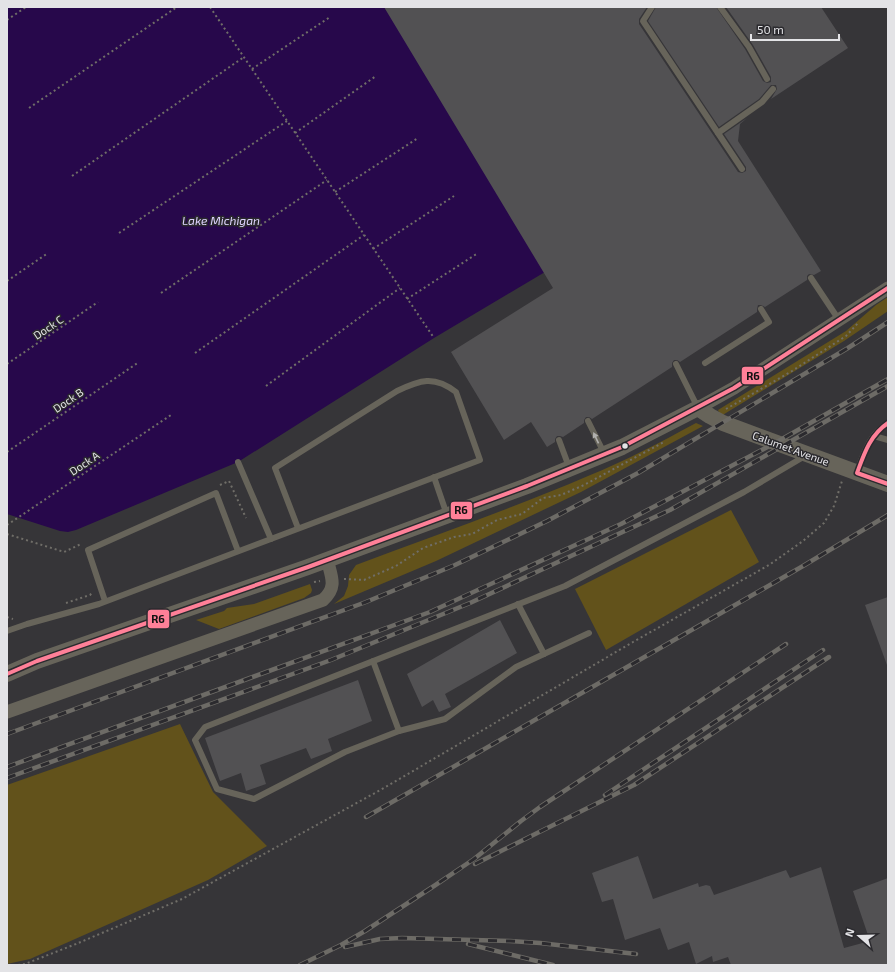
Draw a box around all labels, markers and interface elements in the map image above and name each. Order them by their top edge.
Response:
scale bar [751,16,839,42]
text: 50 m [757,22,784,36]
water label: Lake Michigan [182,213,260,227]
street label: Dock C [31,312,65,342]
line badge: R6 [741,366,764,385]
text: R6 [746,369,760,382]
street label: Dock B [50,385,86,415]
street label: Calumet Avenue [751,428,831,468]
one-way arrow [593,432,599,443]
unlabelled marker [620,441,630,451]
street label: Dock A [66,448,102,478]
line badge: R6 [450,501,473,520]
text: R6 [454,503,468,516]
line badge: R6 [147,609,170,629]
text: R6 [151,612,165,625]
north arrow [839,916,879,956]
text: N [842,926,857,938]

